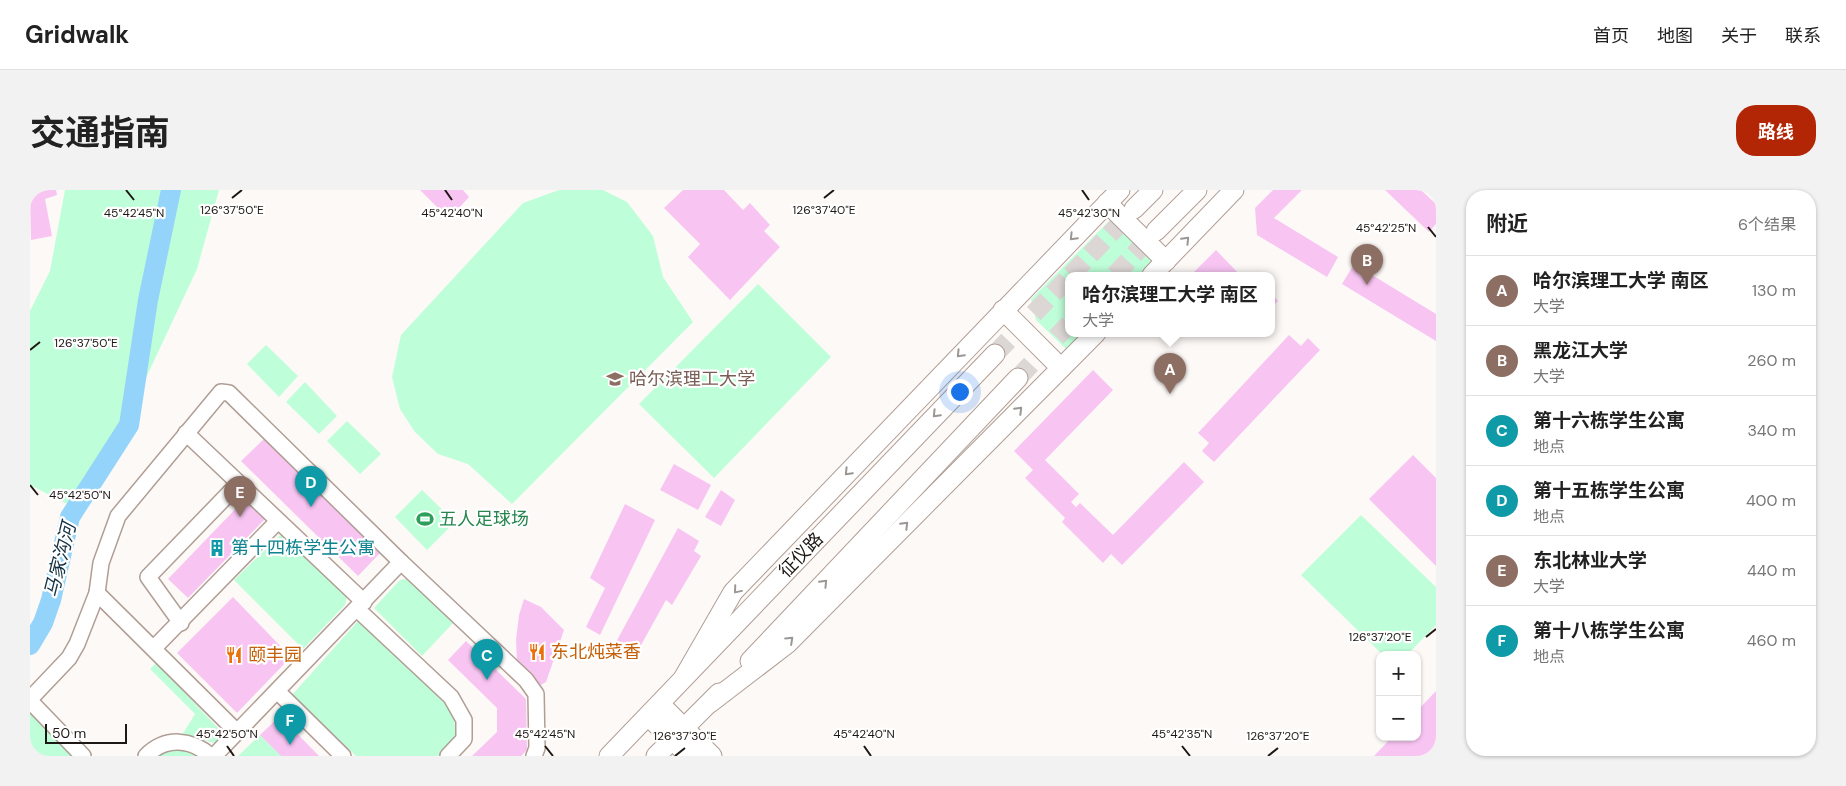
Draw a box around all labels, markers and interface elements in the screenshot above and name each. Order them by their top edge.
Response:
text: Gridwalk [25,19,129,50]
text: 首页 [1593,24,1629,48]
text: 地图 [1657,24,1693,48]
text: 关于 [1721,24,1757,48]
text: 联系 [1785,24,1821,48]
button: 路线 [1736,105,1816,156]
text: 交通指南 [30,110,170,156]
text: 126°37'50"E [200,202,264,218]
text: 126°37'40"E [792,202,856,218]
text: 45°42'45"N [104,205,164,221]
text: 45°42'40"N [421,205,483,221]
text: 45°42'30"N [1058,205,1120,221]
text: 附近 [1486,210,1528,238]
text: 6个结果 [1738,214,1796,235]
text: 45°42'25"N [1356,220,1416,236]
one-way arrow [1070,232,1079,241]
one-way arrow [1180,237,1189,246]
pin: B [1351,244,1383,285]
text: 哈尔滨理工大学 南区 [1533,268,1708,293]
popup [1065,272,1275,337]
text: A [1496,280,1508,301]
text: 130 m [1752,280,1796,301]
text: 哈尔滨理工大学 南区 [1082,282,1258,307]
text: 大学 [1533,296,1565,317]
text: 大学 [1082,310,1114,331]
text: 126°37'50"E [54,335,118,351]
text: 黑龙江大学 [1533,338,1628,363]
one-way arrow [957,348,966,357]
text: B [1497,350,1507,371]
text: 260 m [1747,350,1796,371]
pin: A [1154,353,1186,394]
text: 大学 [1533,366,1565,387]
place label: 哈尔滨理工大学 [629,367,755,391]
school or university icon: 哈尔滨理工大学 [605,369,625,389]
your location [947,379,973,405]
one-way arrow [1013,407,1022,416]
one-way arrow [933,408,942,417]
text: 第十六栋学生公寓 [1533,408,1685,433]
text: C [1496,420,1508,441]
text: 340 m [1747,420,1796,441]
text: 地点 [1533,436,1565,457]
pin: D [295,466,327,507]
one-way arrow [845,466,854,475]
pin: E [224,476,256,517]
text: 第十五栋学生公寓 [1533,478,1685,503]
text: 45°42'50"N [49,487,111,503]
text: D [1496,490,1508,511]
text: 400 m [1746,490,1796,511]
text: 地点 [1533,506,1565,527]
place label: 五人足球场 [439,507,529,531]
sports icon: 五人足球场 [415,509,435,529]
water label: 马家沟河 [39,516,82,600]
one-way arrow [899,522,908,531]
street label: 征仪路 [774,527,828,583]
place label: 第十四栋学生公寓 [231,536,375,560]
building icon: 第十四栋学生公寓 [207,538,227,558]
text: 东北林业大学 [1533,548,1647,573]
text: E [1497,560,1507,581]
text: 440 m [1747,560,1796,581]
text: 大学 [1533,576,1565,597]
one-way arrow [818,579,827,588]
one-way arrow [733,584,742,593]
text: 第十八栋学生公寓 [1533,618,1685,643]
text: 126°37'20"E [1348,629,1412,645]
text: F [1498,630,1506,651]
text: 460 m [1747,630,1796,651]
one-way arrow [784,637,793,646]
pin: C [471,639,503,680]
place label: 东北炖菜香 [551,640,641,664]
restaurant icon: 东北炖菜香 [527,642,547,662]
place label: 颐丰园 [248,643,302,667]
restaurant icon: 颐丰园 [224,645,244,665]
text: 地点 [1533,646,1565,667]
map controls [1376,651,1421,741]
button: + [1376,651,1421,696]
button: − [1376,696,1421,741]
pin: F [274,704,306,745]
scale bar [45,721,128,744]
text: 50 m [52,724,86,742]
text: 45°42'50"N [196,726,258,742]
text: 45°42'45"N [515,726,575,742]
text: 45°42'40"N [833,726,895,742]
text: 45°42'35"N [1152,726,1212,742]
text: 126°37'30"E [653,728,717,744]
text: 126°37'20"E [1246,728,1310,744]

